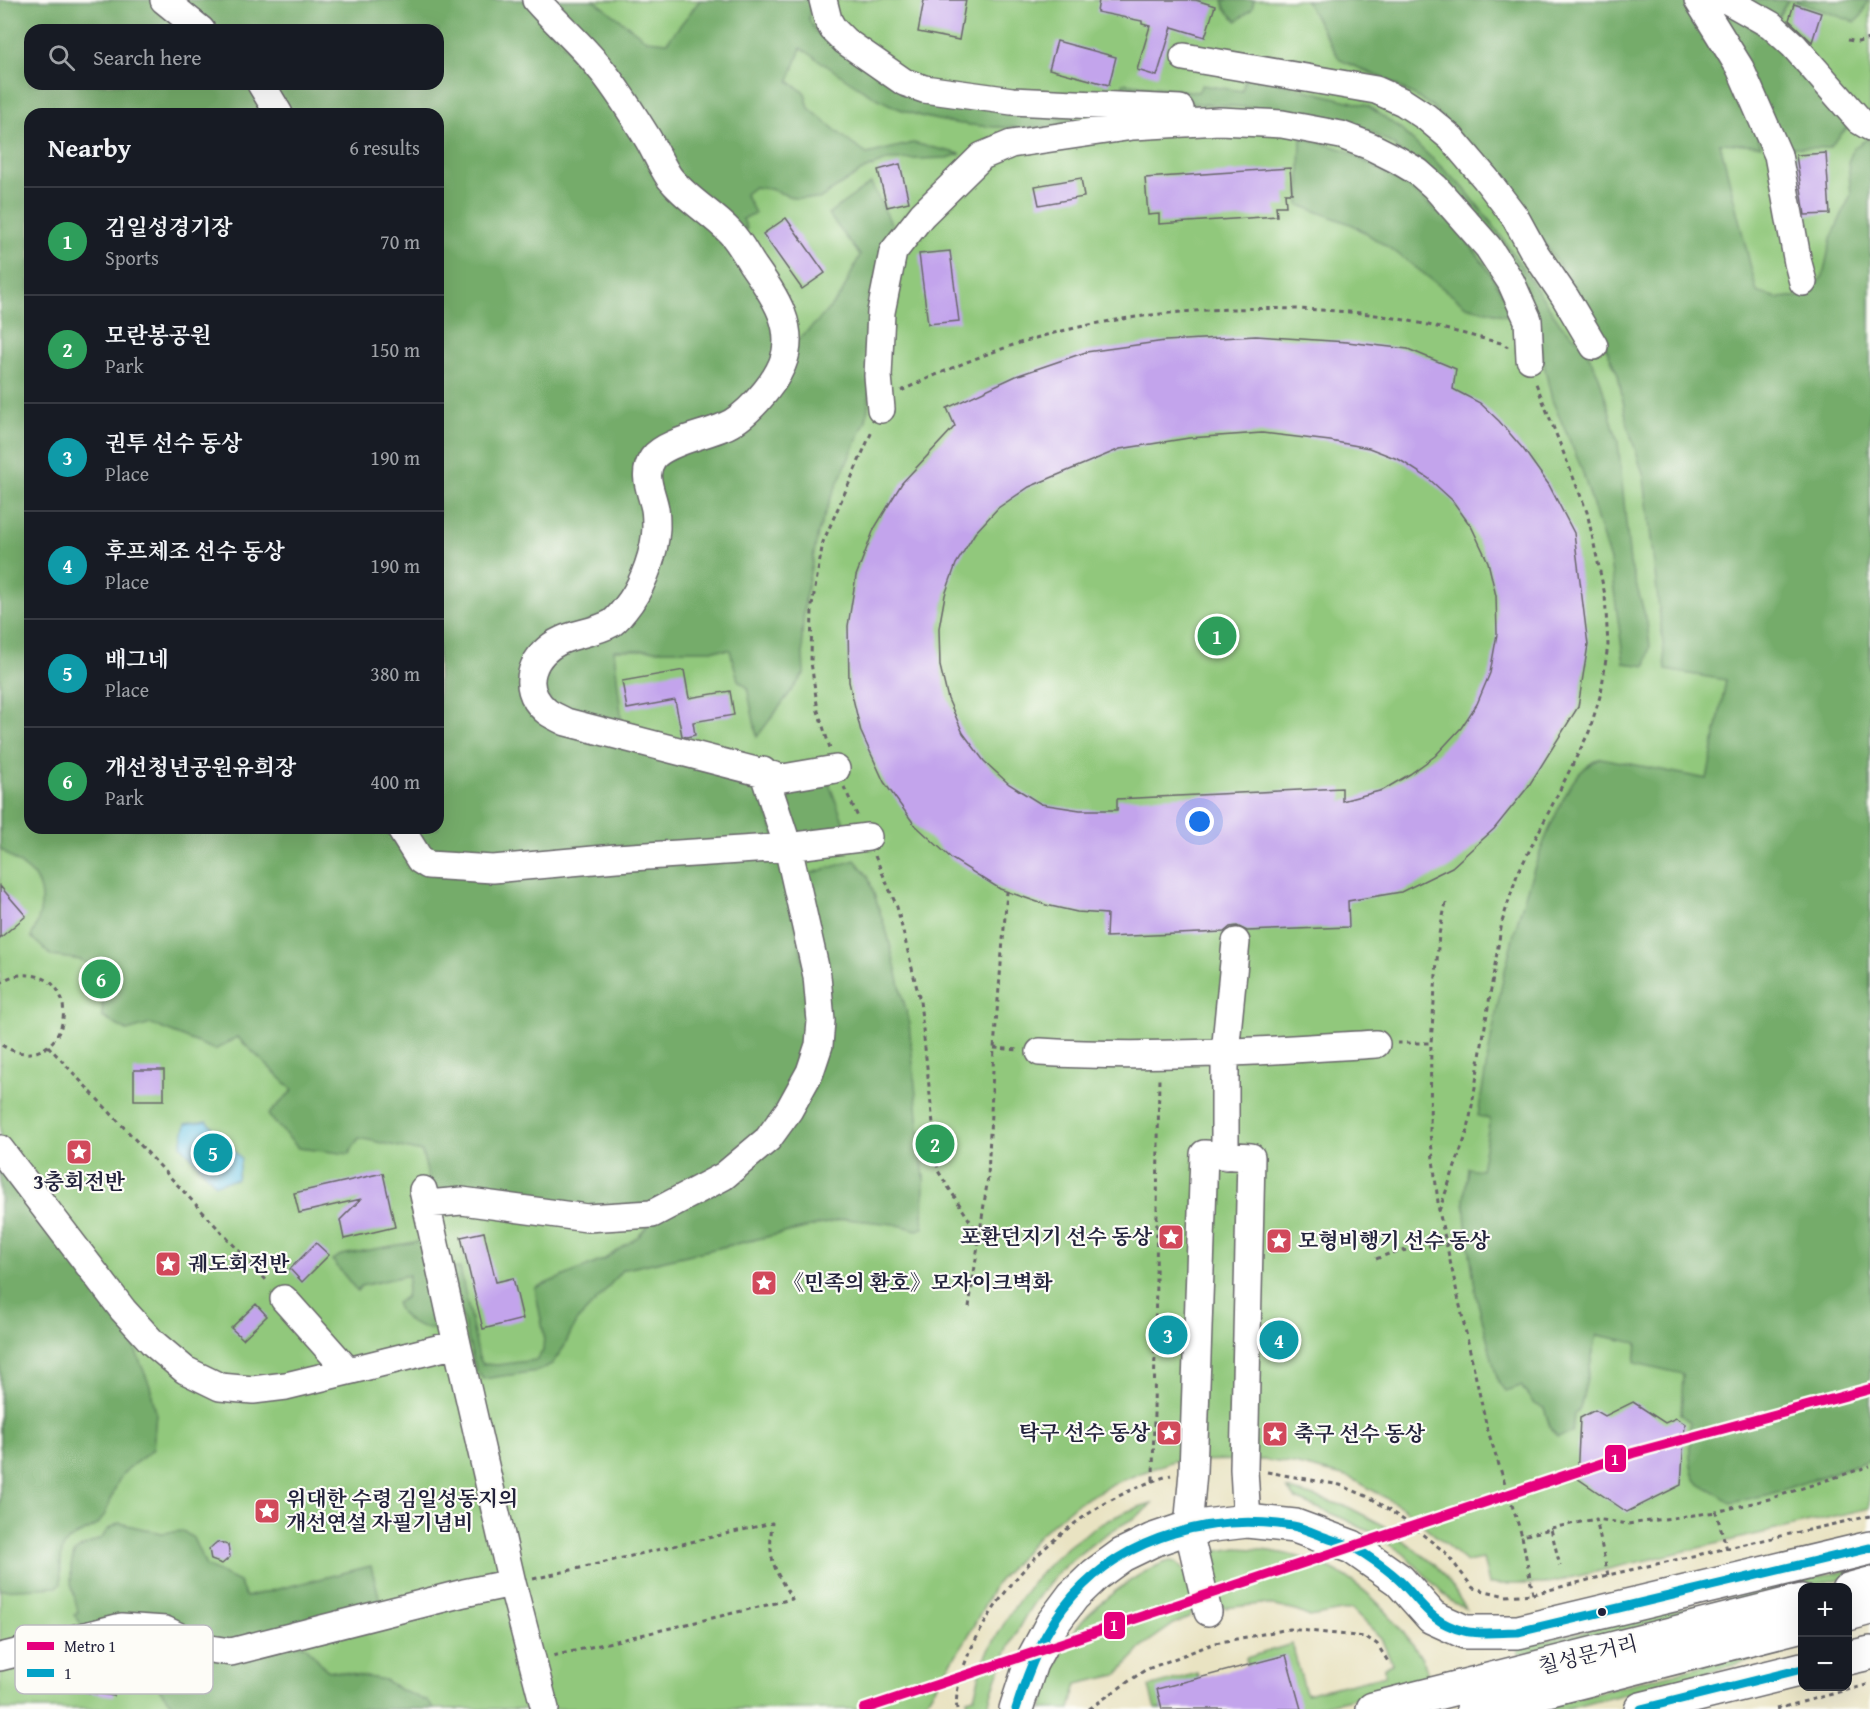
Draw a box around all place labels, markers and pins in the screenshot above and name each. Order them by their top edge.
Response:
pin: 1 [1198,614,1236,658]
pin: 6 [82,956,120,1002]
pin: 2 [916,1122,954,1166]
pin: 5 [194,1130,232,1176]
place icon: 3충회전반 [64,1137,94,1167]
place label: 3충회전반 [33,1166,126,1197]
place label: 포환던지기 선수 동상 [960,1221,1153,1252]
place icon: 포환던지기 선수 동상 [1156,1222,1186,1252]
place label: 모형비행기 선수 동상 [1298,1225,1491,1256]
place icon: 모형비행기 선수 동상 [1264,1226,1294,1256]
place label: 궤도회전반 [188,1248,290,1279]
place icon: 궤도회전반 [153,1249,183,1279]
place label: 《민족의 환호》모자이크벽화 [783,1267,1053,1298]
place icon: 《민족의 환호》모자이크벽화 [749,1268,779,1298]
pin: 3 [1148,1312,1188,1358]
pin: 4 [1260,1318,1298,1362]
place label: 탁구 선수 동상 [1019,1417,1151,1448]
place icon: 탁구 선수 동상 [1154,1418,1184,1448]
place label: 축구 선수 동상 [1294,1418,1426,1449]
place icon: 축구 선수 동상 [1260,1419,1290,1449]
place label: 위대한 수령 김일성동지의 개선연설 자필기념비 [286,1483,518,1538]
place icon: 위대한 수령 김일성동지의 개선연설 자필기념비 [252,1496,282,1526]
unlabelled marker [1596,1606,1608,1618]

